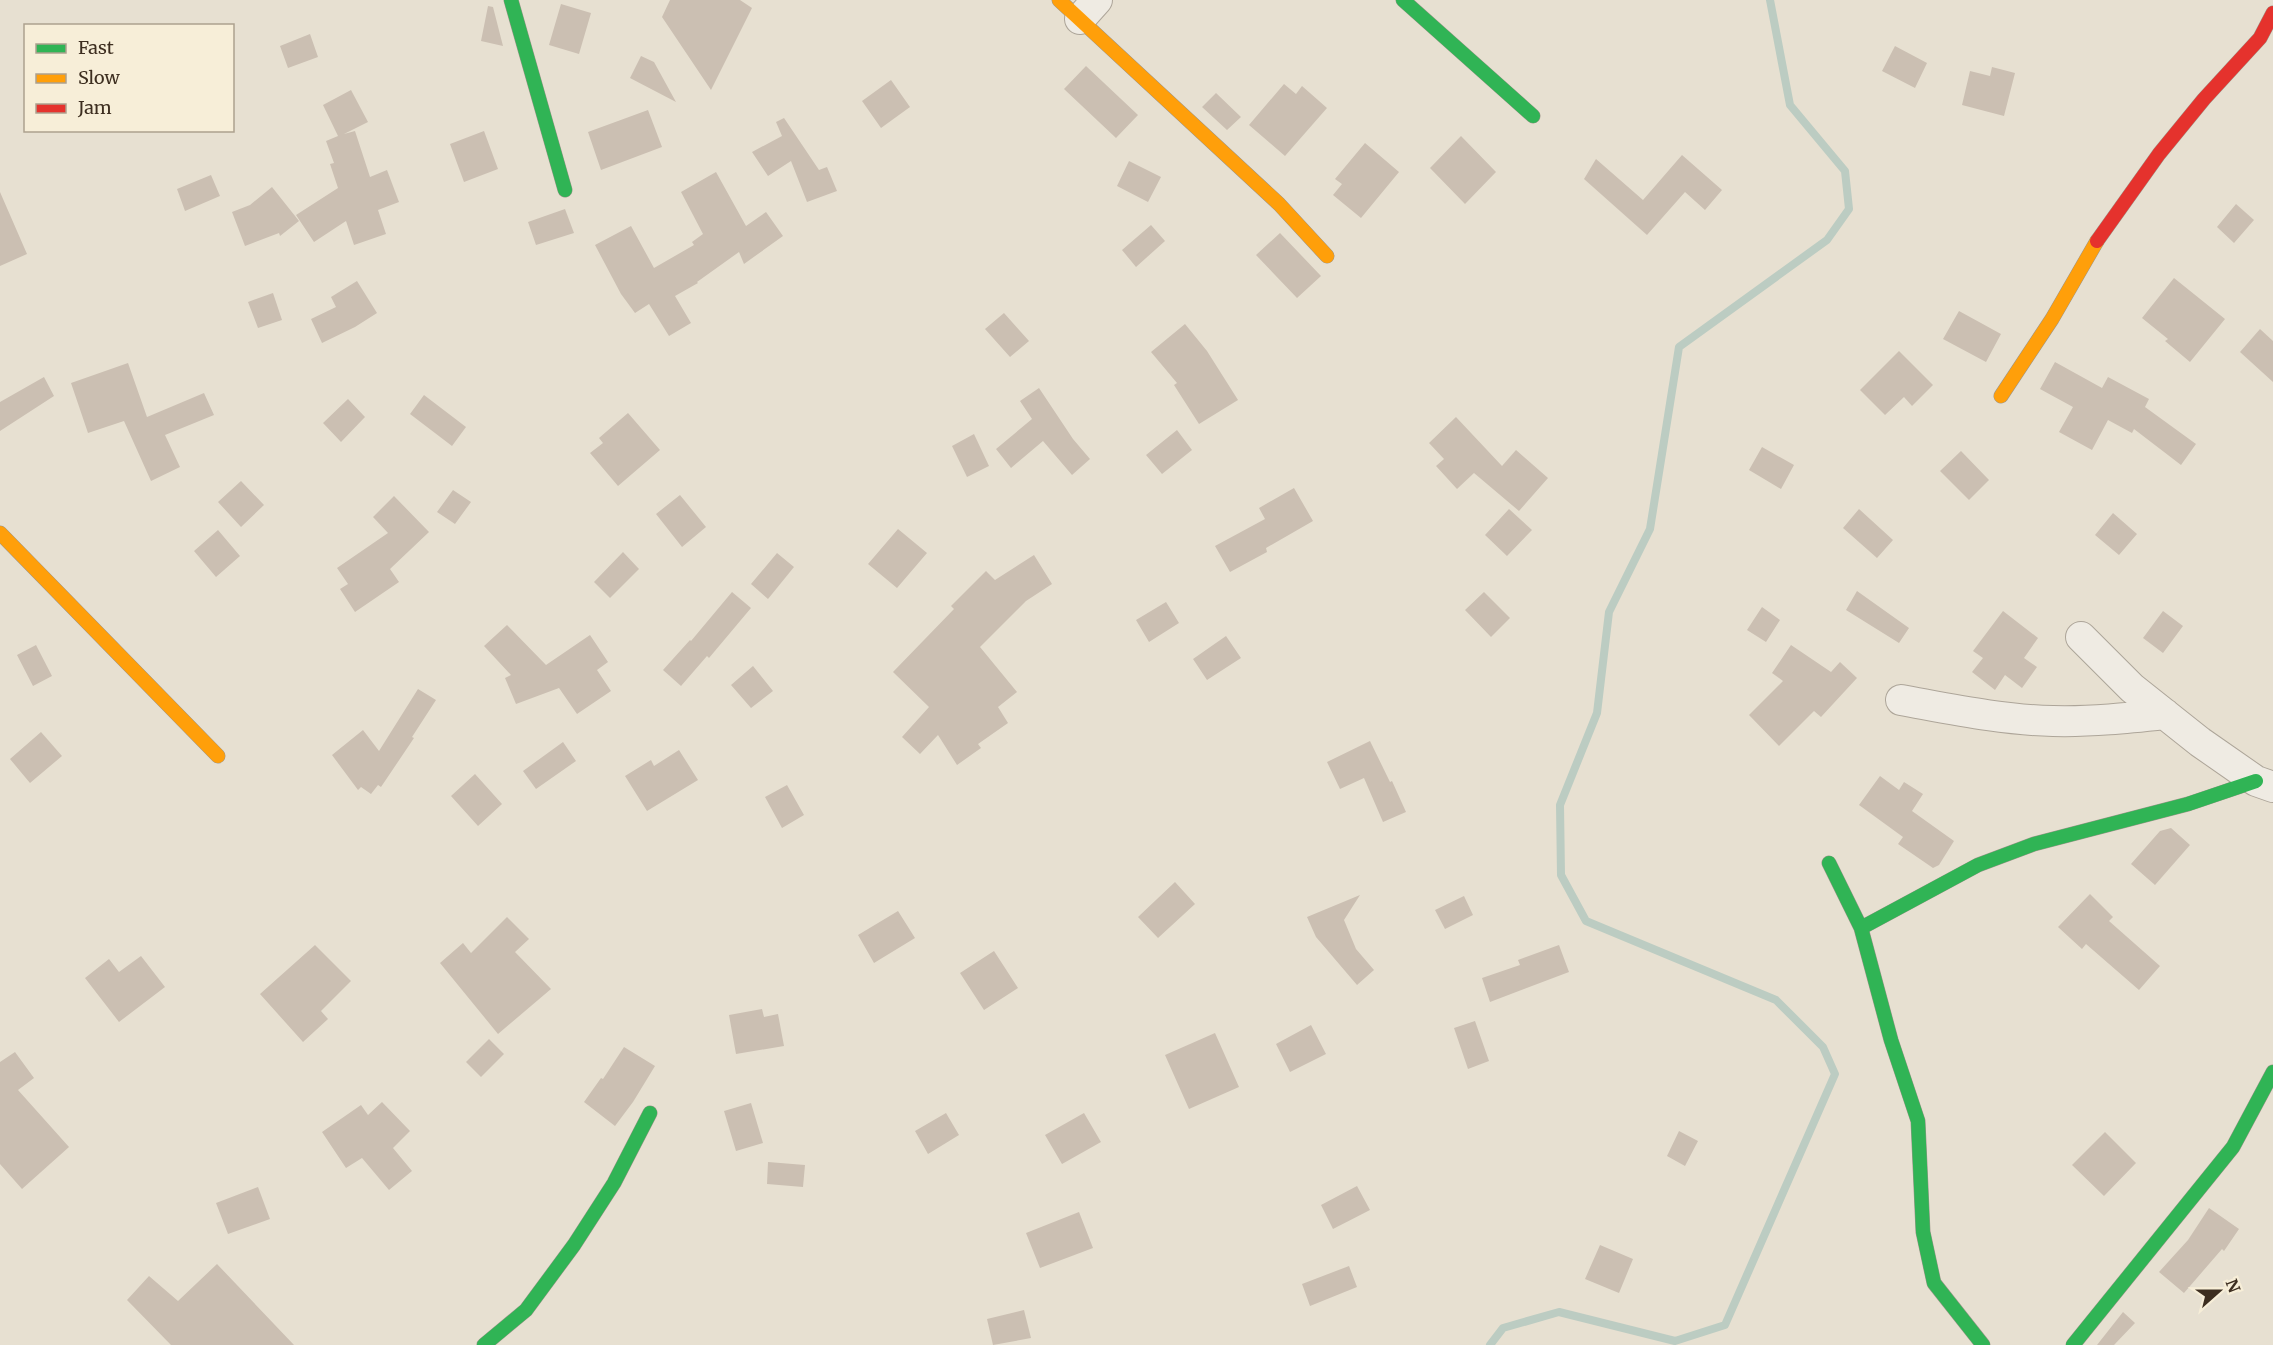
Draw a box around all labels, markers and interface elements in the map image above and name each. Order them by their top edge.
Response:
legend [24,24,234,132]
text: Fast [78,36,114,59]
text: Slow [78,66,121,89]
text: Jam [77,96,112,119]
north arrow [2189,1261,2249,1321]
text: N [2221,1276,2245,1295]

